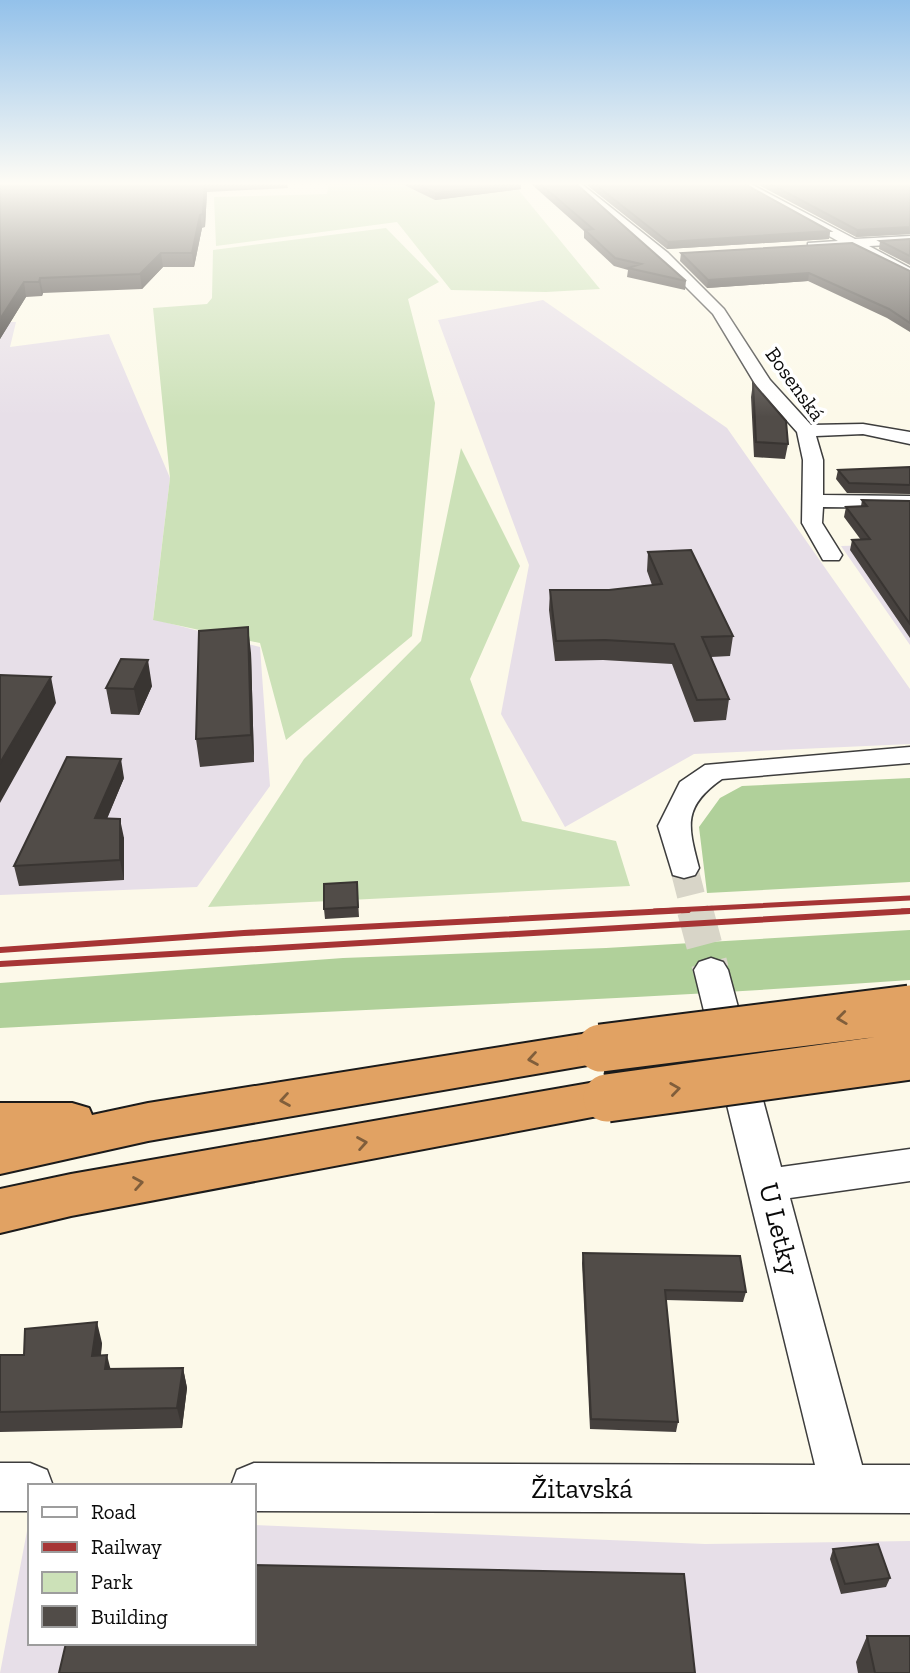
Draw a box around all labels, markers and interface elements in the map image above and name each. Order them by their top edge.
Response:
street label: Bosenská [760,342,830,425]
one-way arrow [836,1010,848,1025]
one-way arrow [527,1051,539,1066]
one-way arrow [669,1081,681,1096]
one-way arrow [279,1092,291,1107]
one-way arrow [356,1136,368,1151]
one-way arrow [132,1176,144,1191]
street label: U Letky [752,1179,807,1279]
street label: Žitavská [531,1472,633,1505]
legend [28,1484,256,1645]
text: Road [91,1499,137,1524]
text: Railway [91,1534,162,1559]
text: Park [91,1569,133,1594]
text: Building [91,1604,168,1629]

